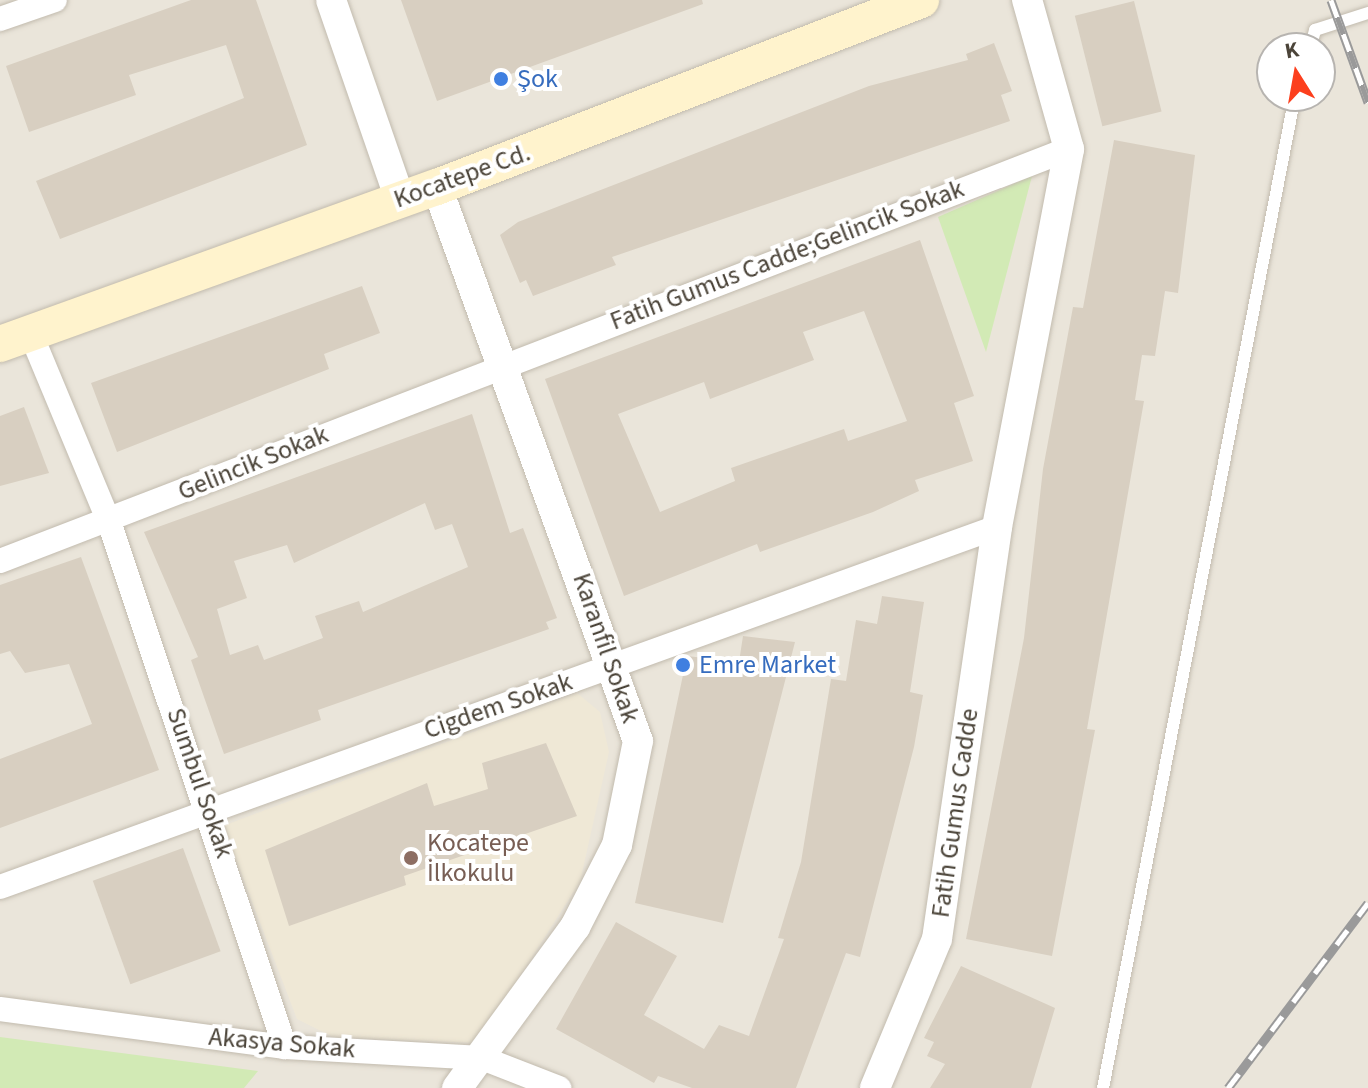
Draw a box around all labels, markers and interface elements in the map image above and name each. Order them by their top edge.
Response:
north arrow [1256,32,1336,112]
text: K [1282,33,1301,67]
place label: Şok [517,63,558,95]
marker: Şok [492,70,510,88]
street label: Kocatepe Cd. [390,137,534,215]
street label: Fatih Gumus Cadde;Gelincik Sokak [606,173,968,337]
street label: Gelincik Sokak [173,419,333,507]
street label: Karanfil Sokak [566,569,646,727]
place label: Emre Market [699,649,836,681]
marker: Emre Market [674,656,692,674]
street label: Cigdem Sokak [420,666,576,746]
street label: Sumbul Sokak [160,704,240,862]
street label: Fatih Gumus Cadde [925,706,985,920]
place label: Kocatepe İlkokulu [427,827,529,888]
marker: Kocatepe İlkokulu [402,849,420,867]
street label: Akasya Sokak [207,1021,357,1065]

